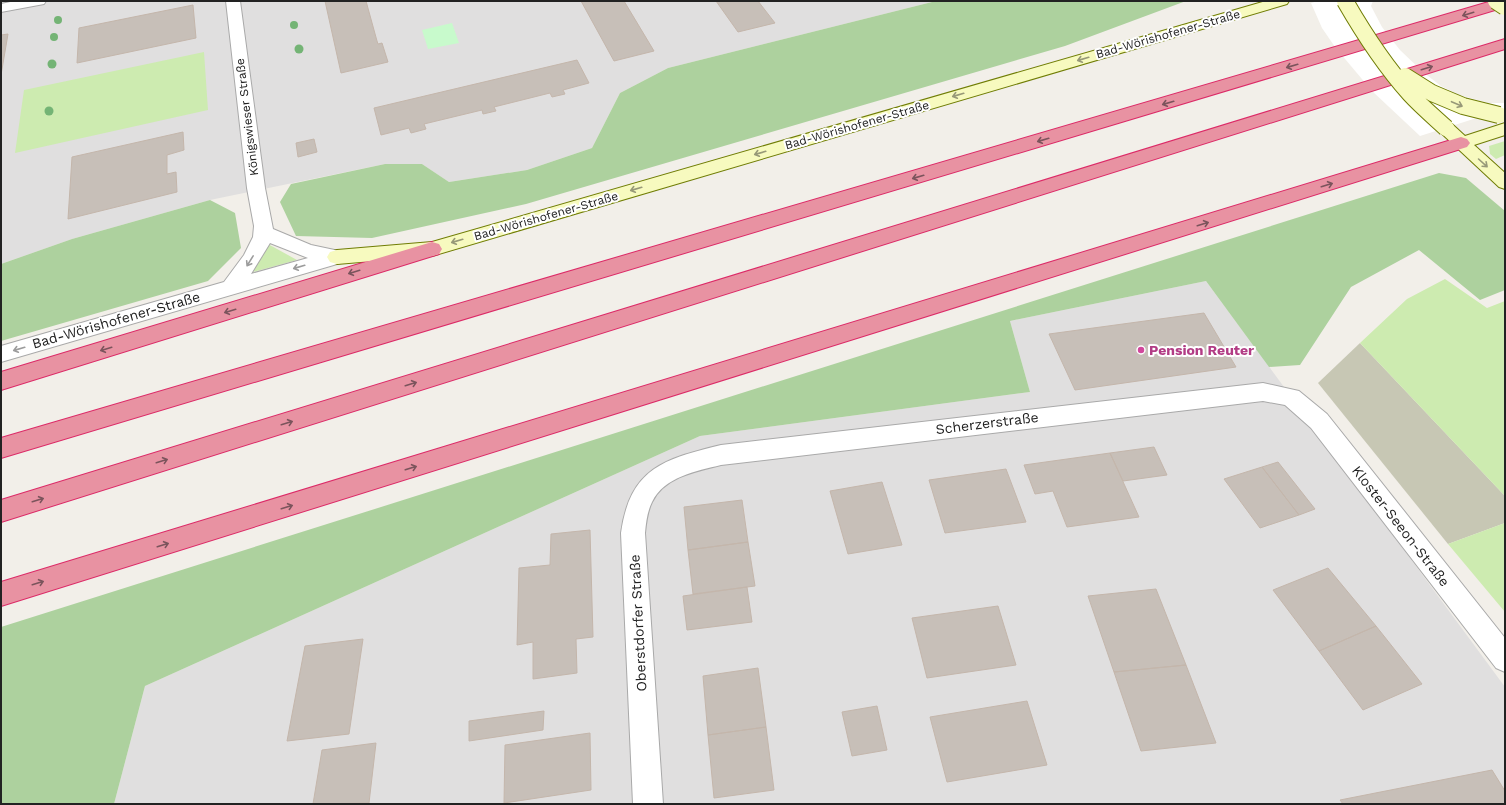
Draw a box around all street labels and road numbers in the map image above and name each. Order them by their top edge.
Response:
street label: Bad-Wörishofener-Straße [1094,7,1242,61]
street label: Königswieser Straße [233,57,261,177]
street label: Bad-Wörishofener-Straße [783,98,931,152]
street label: Bad-Wörishofener-Straße [472,189,620,243]
street label: Bad-Wörishofener-Straße [30,288,202,352]
street label: Scherzerstraße [935,409,1039,437]
street label: Kloster-Seeon-Straße [1349,462,1453,590]
street label: Oberstdorfer Straße [626,554,650,692]

